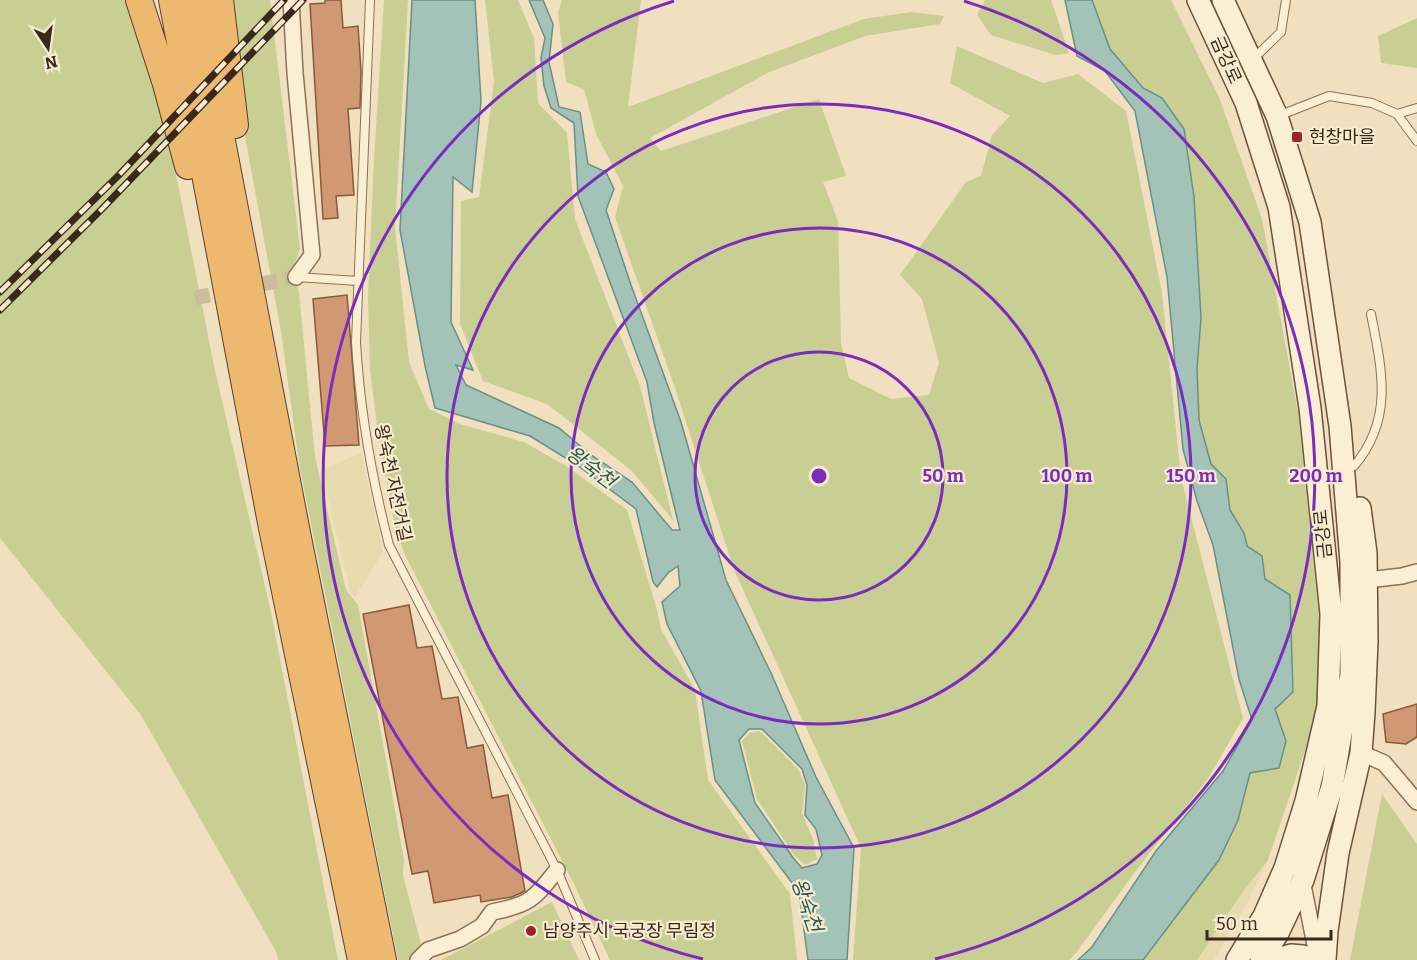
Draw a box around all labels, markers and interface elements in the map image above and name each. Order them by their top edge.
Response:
north arrow [18,18,78,78]
street label: 금강로 [1206,33,1246,87]
text: N [43,51,59,73]
place label: 현창마을 [1309,126,1375,148]
marker: 현창마을 [1290,130,1304,144]
street label: 왕숙천 자전거길 [370,422,416,544]
water label: 왕숙천 [562,441,622,495]
text: 50 m [922,465,964,487]
text: 100 m [1041,465,1093,487]
text: 150 m [1166,465,1216,487]
text: 200 m [1289,465,1343,487]
centre of rings [809,466,829,486]
street label: 금강로 [1309,508,1337,560]
water label: 왕숙천 [787,875,828,937]
scale bar [1207,903,1332,941]
text: 50 m [1216,913,1258,935]
place label: 남양주시 국궁장 무림정 [543,920,716,942]
marker: 남양주시 국궁장 무림정 [524,924,538,938]

